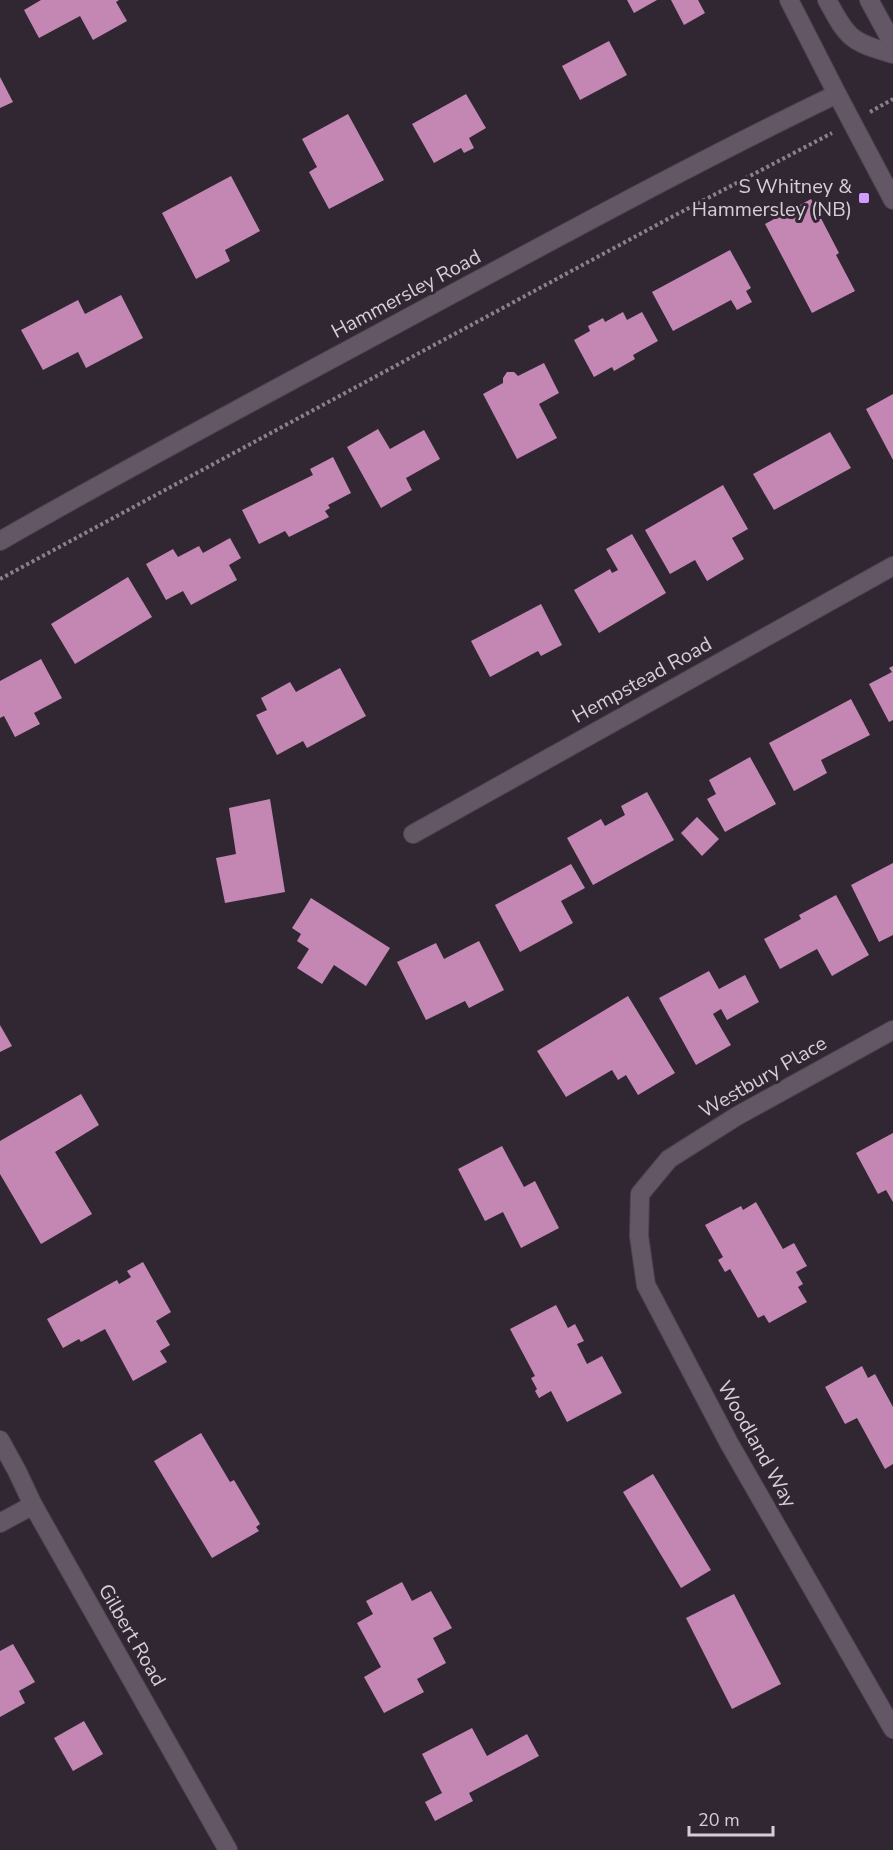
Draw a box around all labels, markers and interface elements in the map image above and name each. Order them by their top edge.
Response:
place label: S Whitney & Hammersley (NB) [692,173,852,223]
marker: S Whitney & Hammersley (NB) [857,191,871,205]
street label: Hammersley Road [327,243,485,345]
street label: Hempstead Road [567,630,717,730]
street label: Westbury Place [694,1030,832,1124]
street label: Woodland Way [711,1376,803,1513]
street label: Gilbert Road [92,1579,172,1691]
scale bar [689,1799,773,1837]
text: 20 m [698,1808,740,1832]

